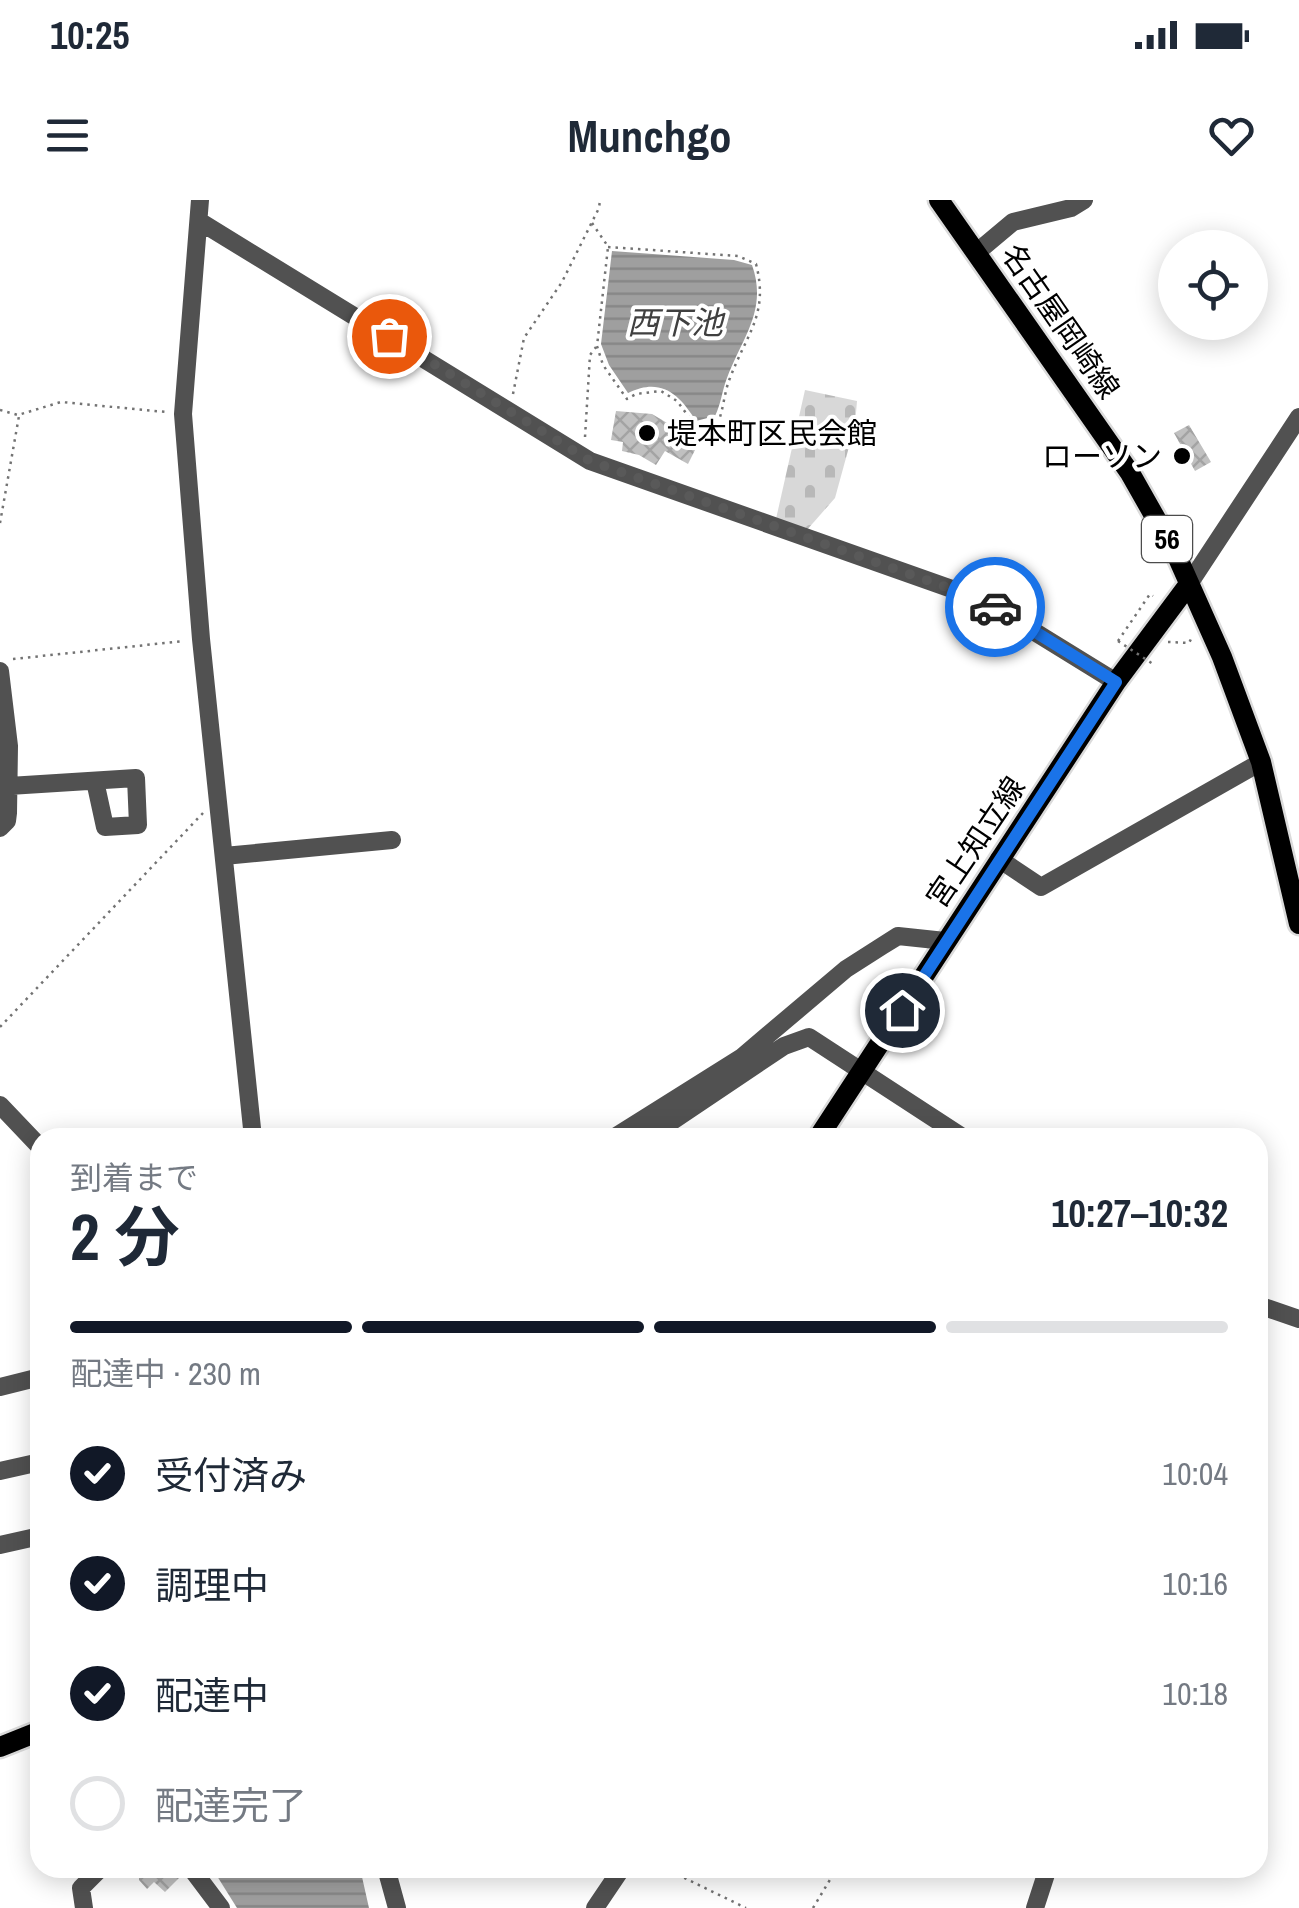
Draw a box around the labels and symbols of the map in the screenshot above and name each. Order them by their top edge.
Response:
street label: 名古屋岡崎線 [993,236,1129,406]
pin [347,294,432,379]
water label: 西下池 [627,301,726,344]
place label: 堤本町区民会館 [667,413,877,453]
marker: 堤本町区民会館 [636,422,658,444]
place label: ローソン [1042,436,1162,476]
marker: ローソン [1171,445,1193,467]
road number: 56 [1142,516,1192,562]
courier [945,557,1045,657]
street label: 宮上知立線 [916,769,1034,915]
pin [860,968,945,1053]

